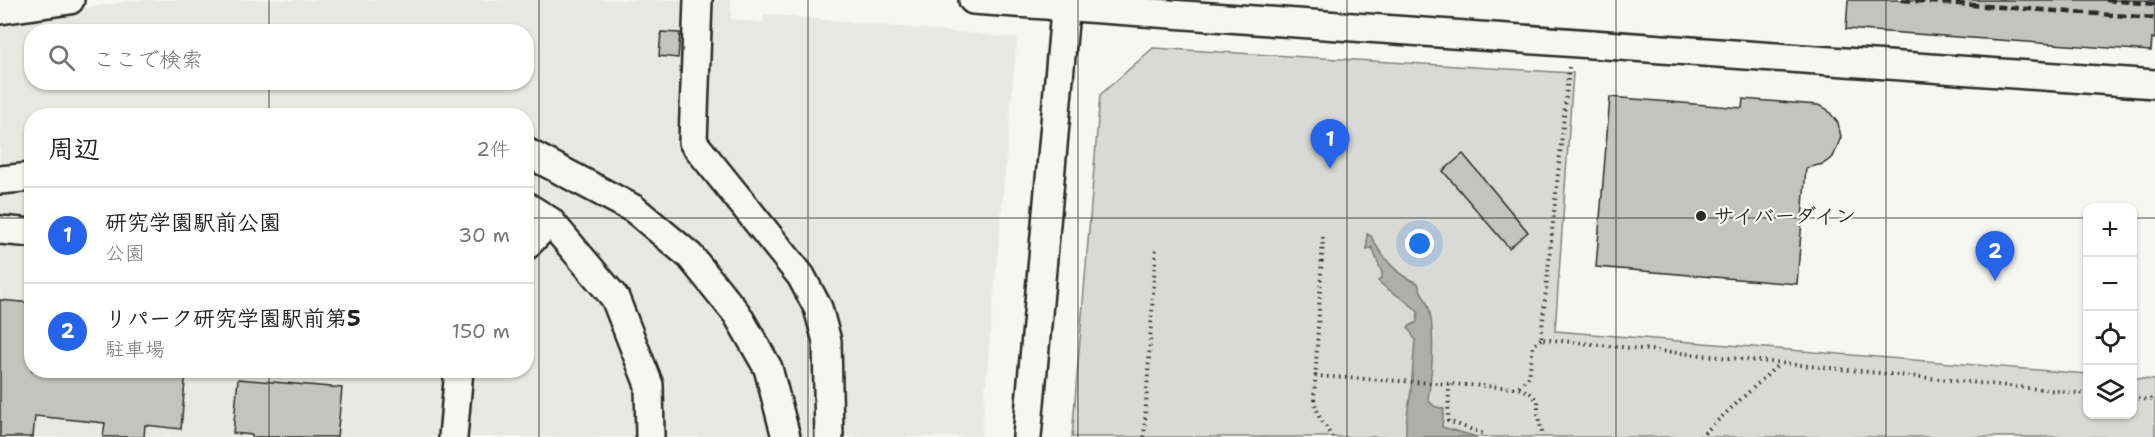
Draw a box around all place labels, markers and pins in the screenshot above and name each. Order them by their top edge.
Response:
pin: 1 [1310,120,1350,169]
place label: サイバーダイン [1713,202,1856,230]
marker: サイバーダイン [1694,209,1708,223]
pin: 2 [1976,232,2014,281]

